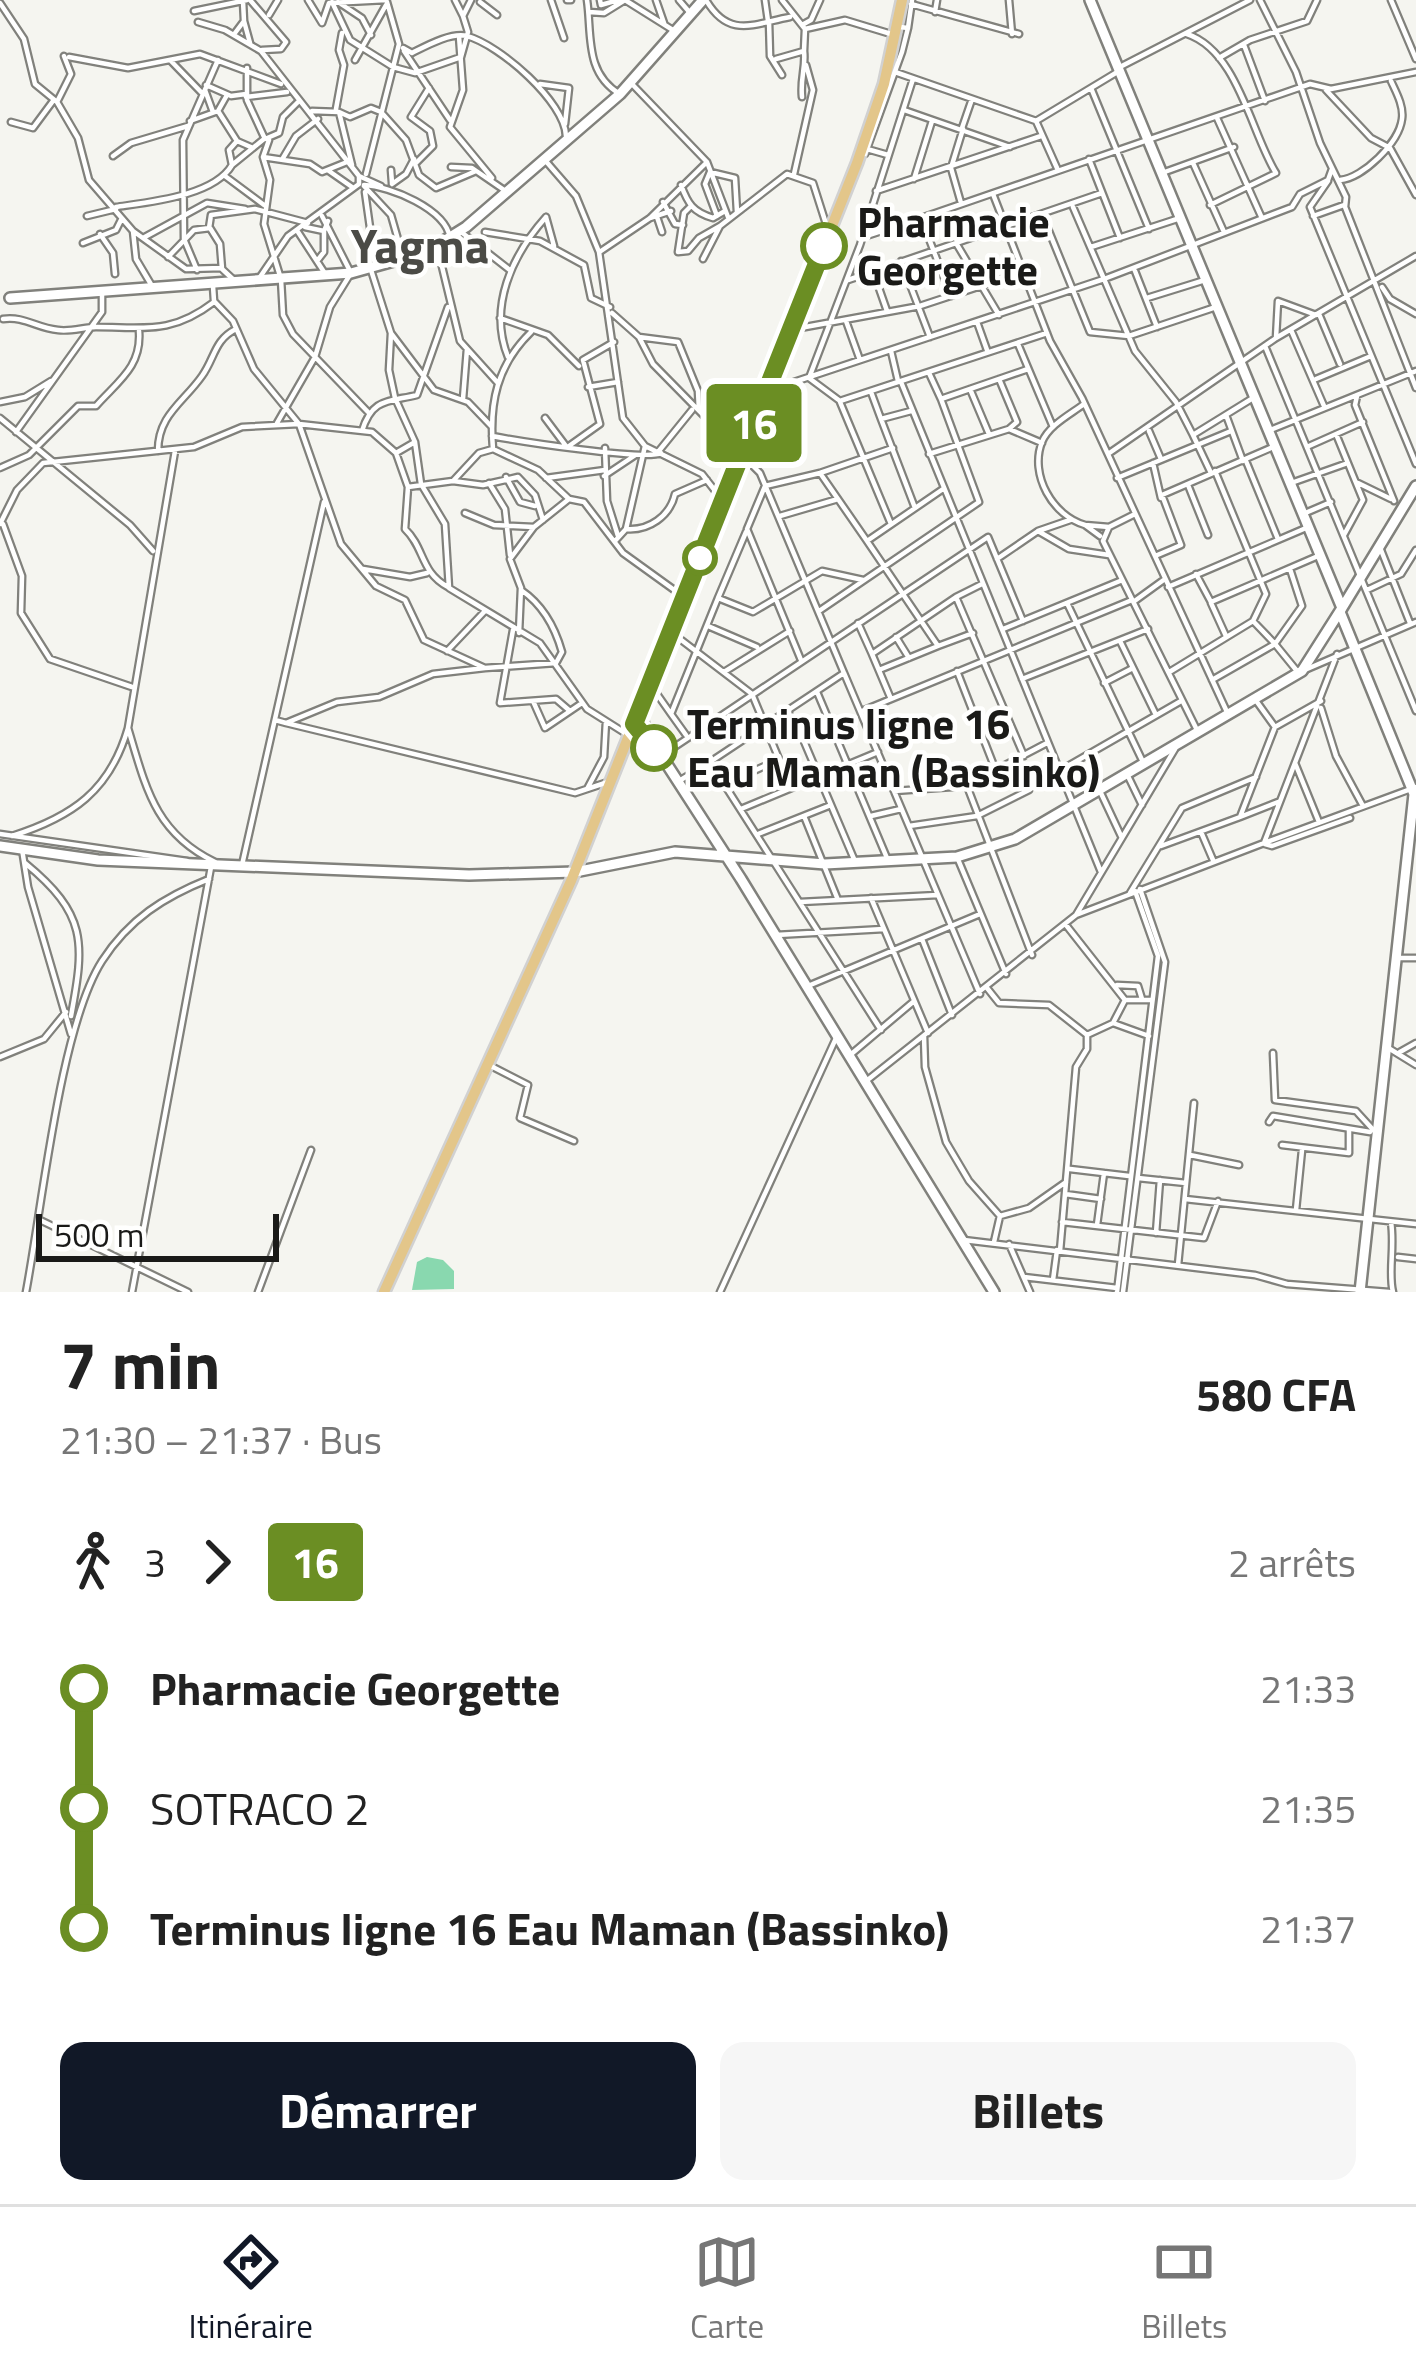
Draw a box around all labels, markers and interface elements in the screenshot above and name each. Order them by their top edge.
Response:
place label: Pharmacie Georgette [857,189,1050,301]
district label: Yagma [351,209,489,282]
marker: Pharmacie Georgette [802,224,846,268]
line badge: 16 [700,384,808,462]
text: 16 [730,391,778,455]
unlabelled marker [684,542,716,574]
place label: Terminus ligne 16 Eau Maman (Bassinko) [687,691,1100,803]
marker: Terminus ligne 16 Eau Maman (Bassinko) [632,726,676,770]
scale bar [36,1208,279,1261]
text: 500 m [54,1210,144,1260]
text: 7 min [60,1314,220,1415]
text: 580 CFA [1196,1360,1356,1428]
text: 21:30 – 21:37 · Bus [60,1410,382,1469]
icon: walk [60,1529,126,1595]
icon: forward [184,1529,250,1595]
text: 16 [292,1530,339,1594]
text: 3 [144,1533,166,1592]
text: 2 arrêts [1228,1533,1356,1592]
text: Pharmacie Georgette [150,1654,560,1722]
text: 21:33 [1260,1659,1356,1718]
text: SOTRACO 2 [150,1774,369,1842]
text: 21:35 [1260,1779,1356,1838]
text: Terminus ligne 16 Eau Maman (Bassinko) [150,1894,949,1962]
text: 21:37 [1260,1899,1356,1958]
button: Démarrer [60,2042,696,2180]
button: Billets [720,2042,1356,2180]
tab: Itinéraire [189,2229,313,2351]
tab: Carte [690,2229,764,2351]
tab: Billets [1141,2229,1227,2351]

